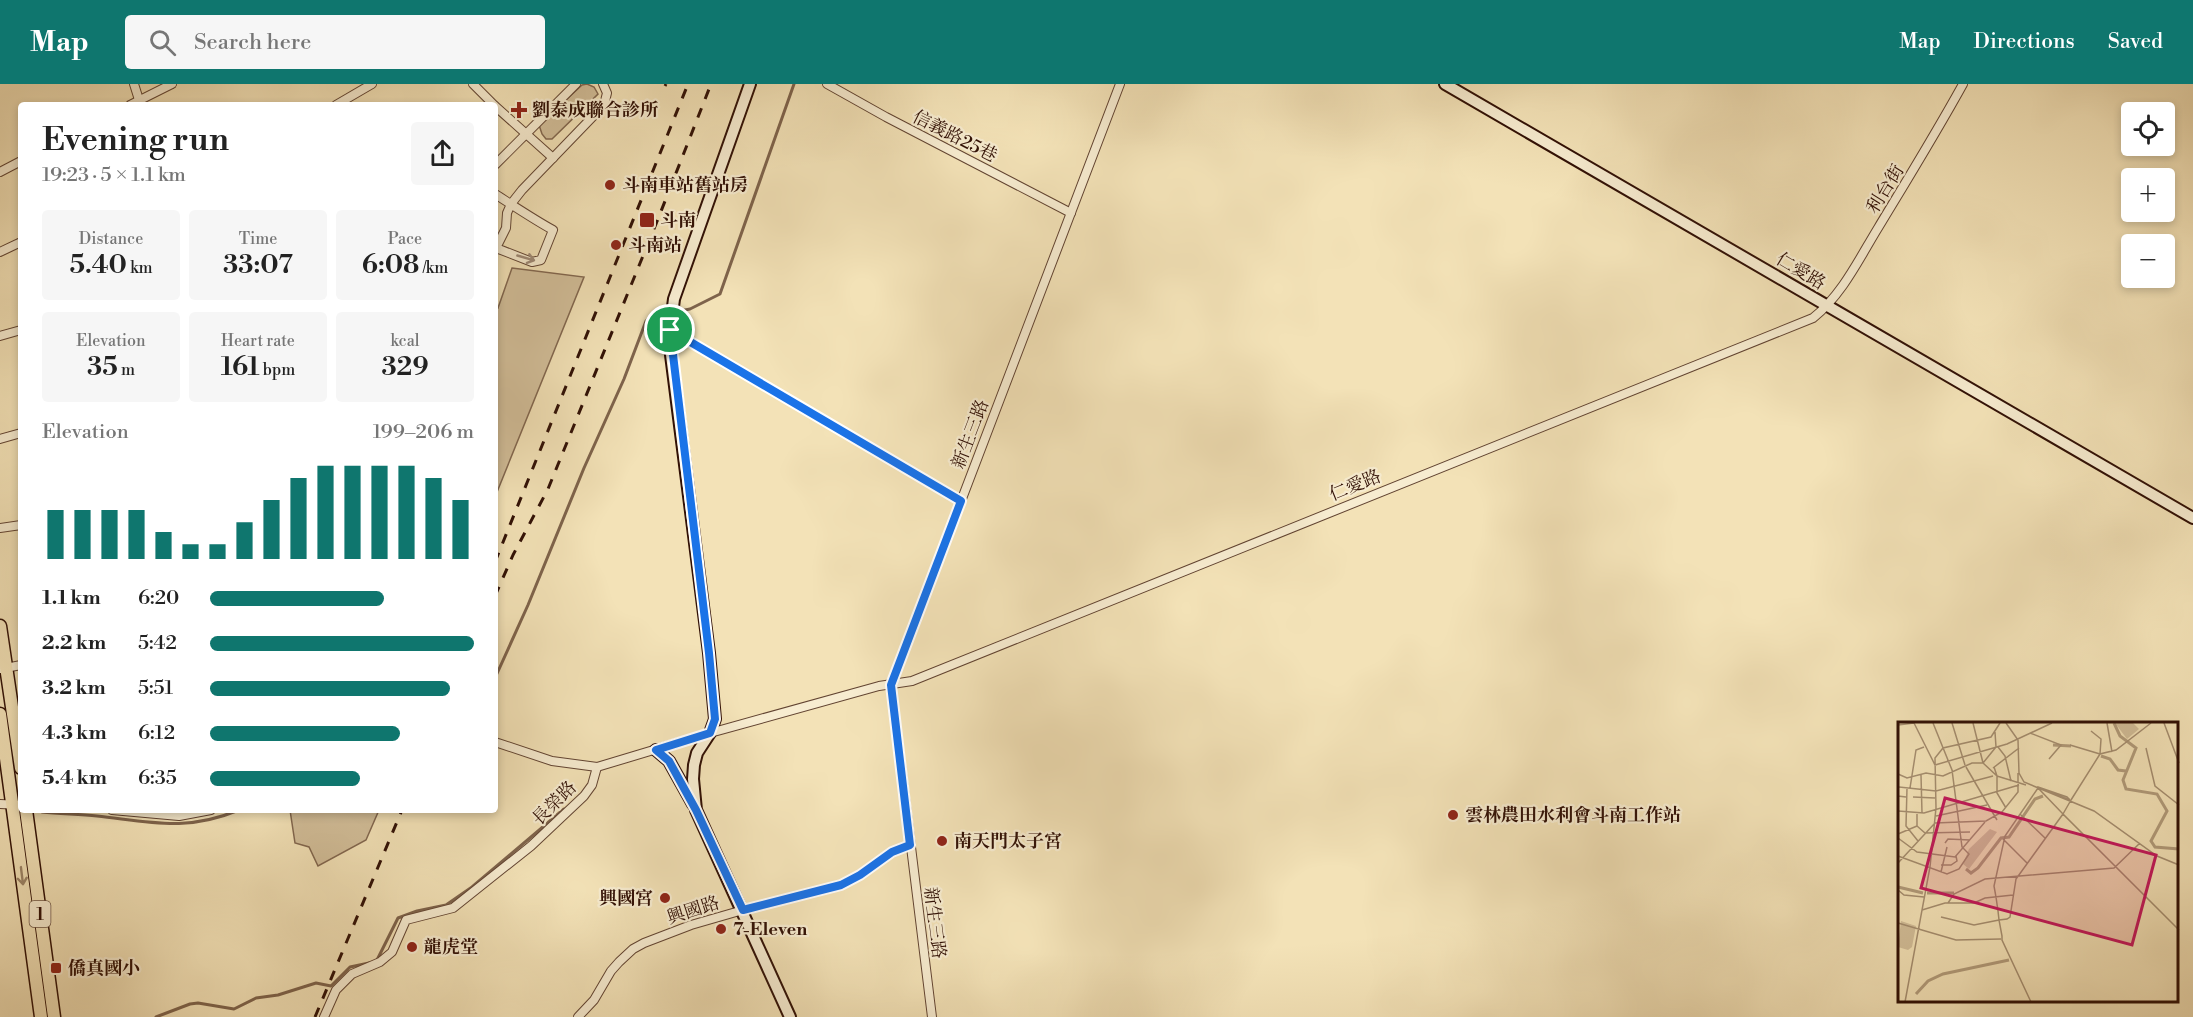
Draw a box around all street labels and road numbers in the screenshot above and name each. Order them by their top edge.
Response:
street label: 信義路25巷 [908,105,1001,168]
street label: 利台街 [1861,160,1909,218]
street label: 仁愛路 [1772,248,1830,295]
street label: 新生三路 [947,396,994,472]
street label: 仁愛路 [1326,465,1385,506]
street label: 長榮路 [527,776,582,831]
street label: 新生三路 [919,886,950,960]
street label: 興國路 [664,891,722,930]
road number: 1 [30,901,51,927]

